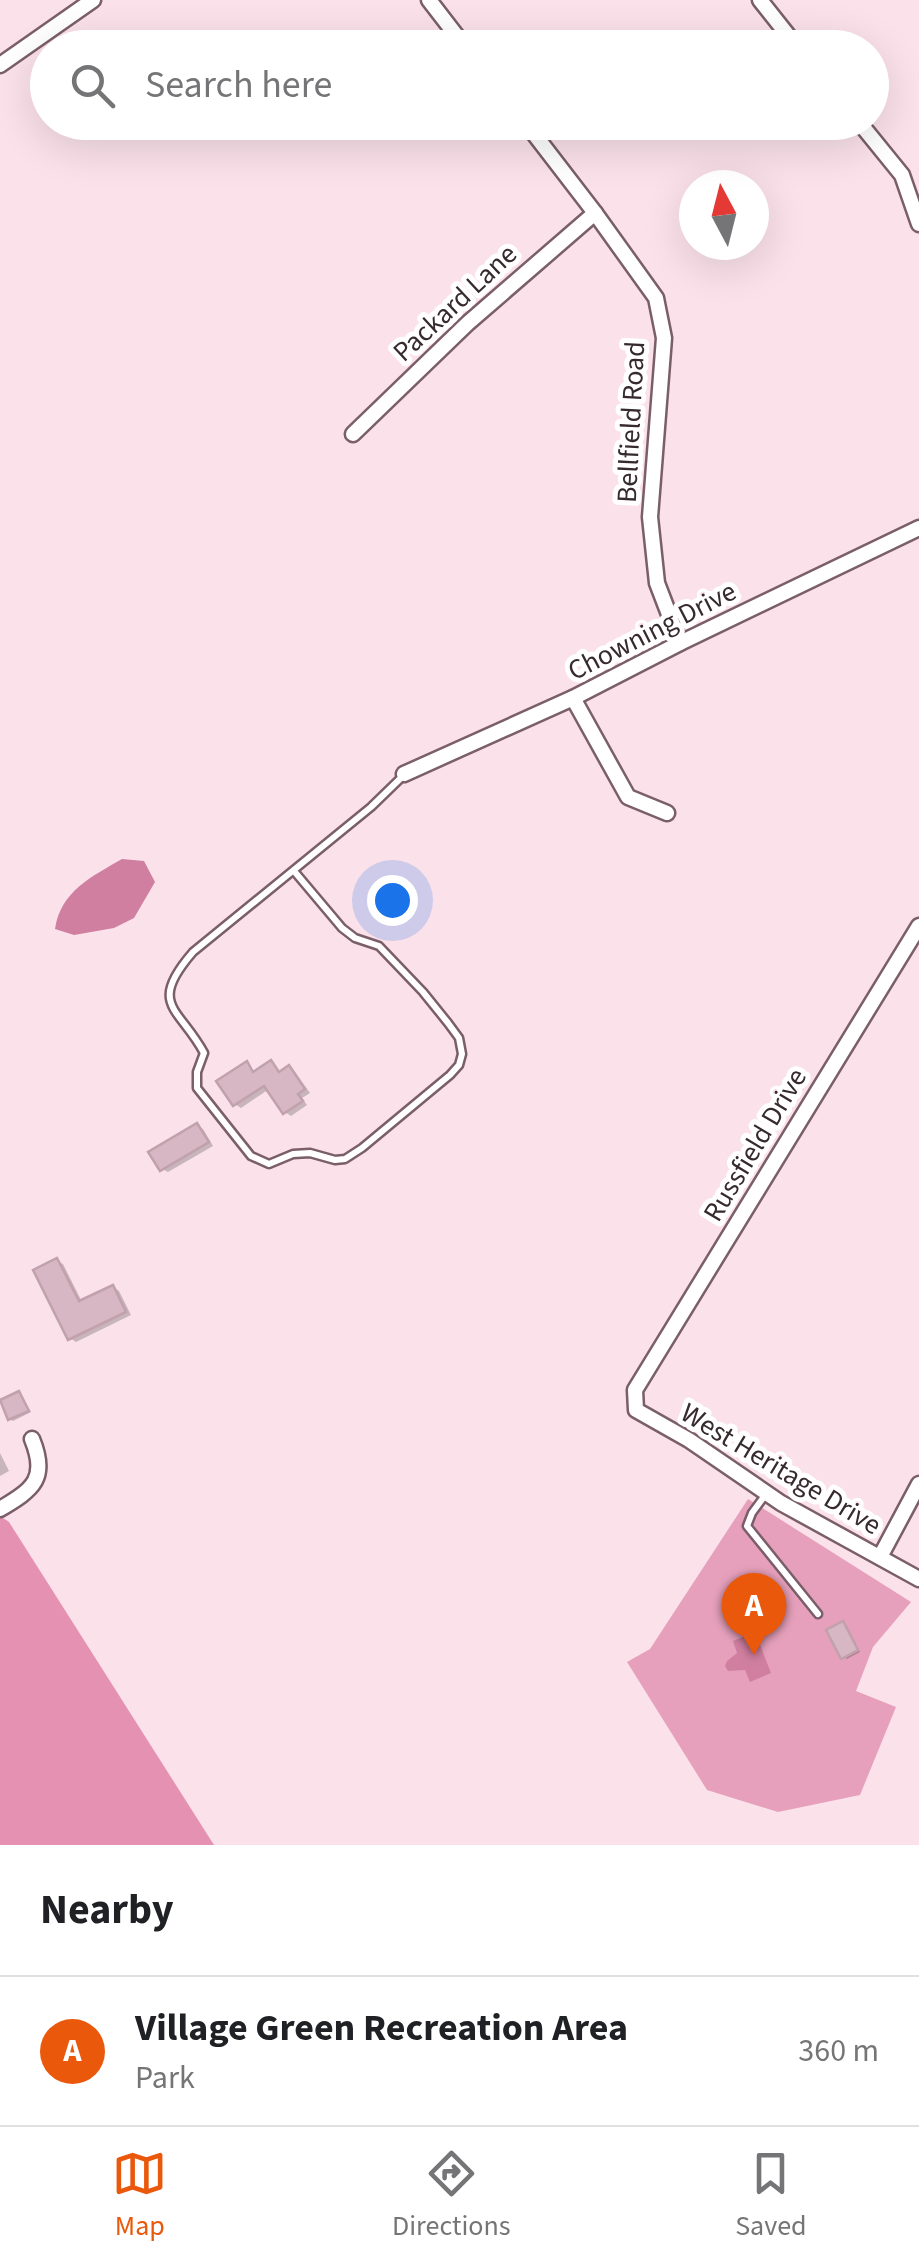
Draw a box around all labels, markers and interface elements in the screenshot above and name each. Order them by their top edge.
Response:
search box [30,30,889,140]
icon: search [65,58,120,113]
text: Search here [145,58,332,112]
north arrow [679,170,769,260]
street label: Packard Lane [384,235,526,371]
street label: Bellfield Road [607,340,655,504]
street label: Chowning Drive [561,571,743,691]
your location [367,875,418,926]
street label: Russfield Drive [693,1061,817,1229]
street label: West Heritage Drive [673,1393,889,1545]
pin: A [722,1572,786,1655]
text: Nearby [40,1880,174,1940]
text: Village Green Recreation Area [135,2001,628,2055]
text: A [63,2028,82,2074]
text: 360 m [798,2028,879,2074]
text: Park [135,2055,195,2101]
tab: Map [112,2146,167,2246]
tab: Directions [392,2146,511,2246]
tab: Saved [735,2146,807,2246]

